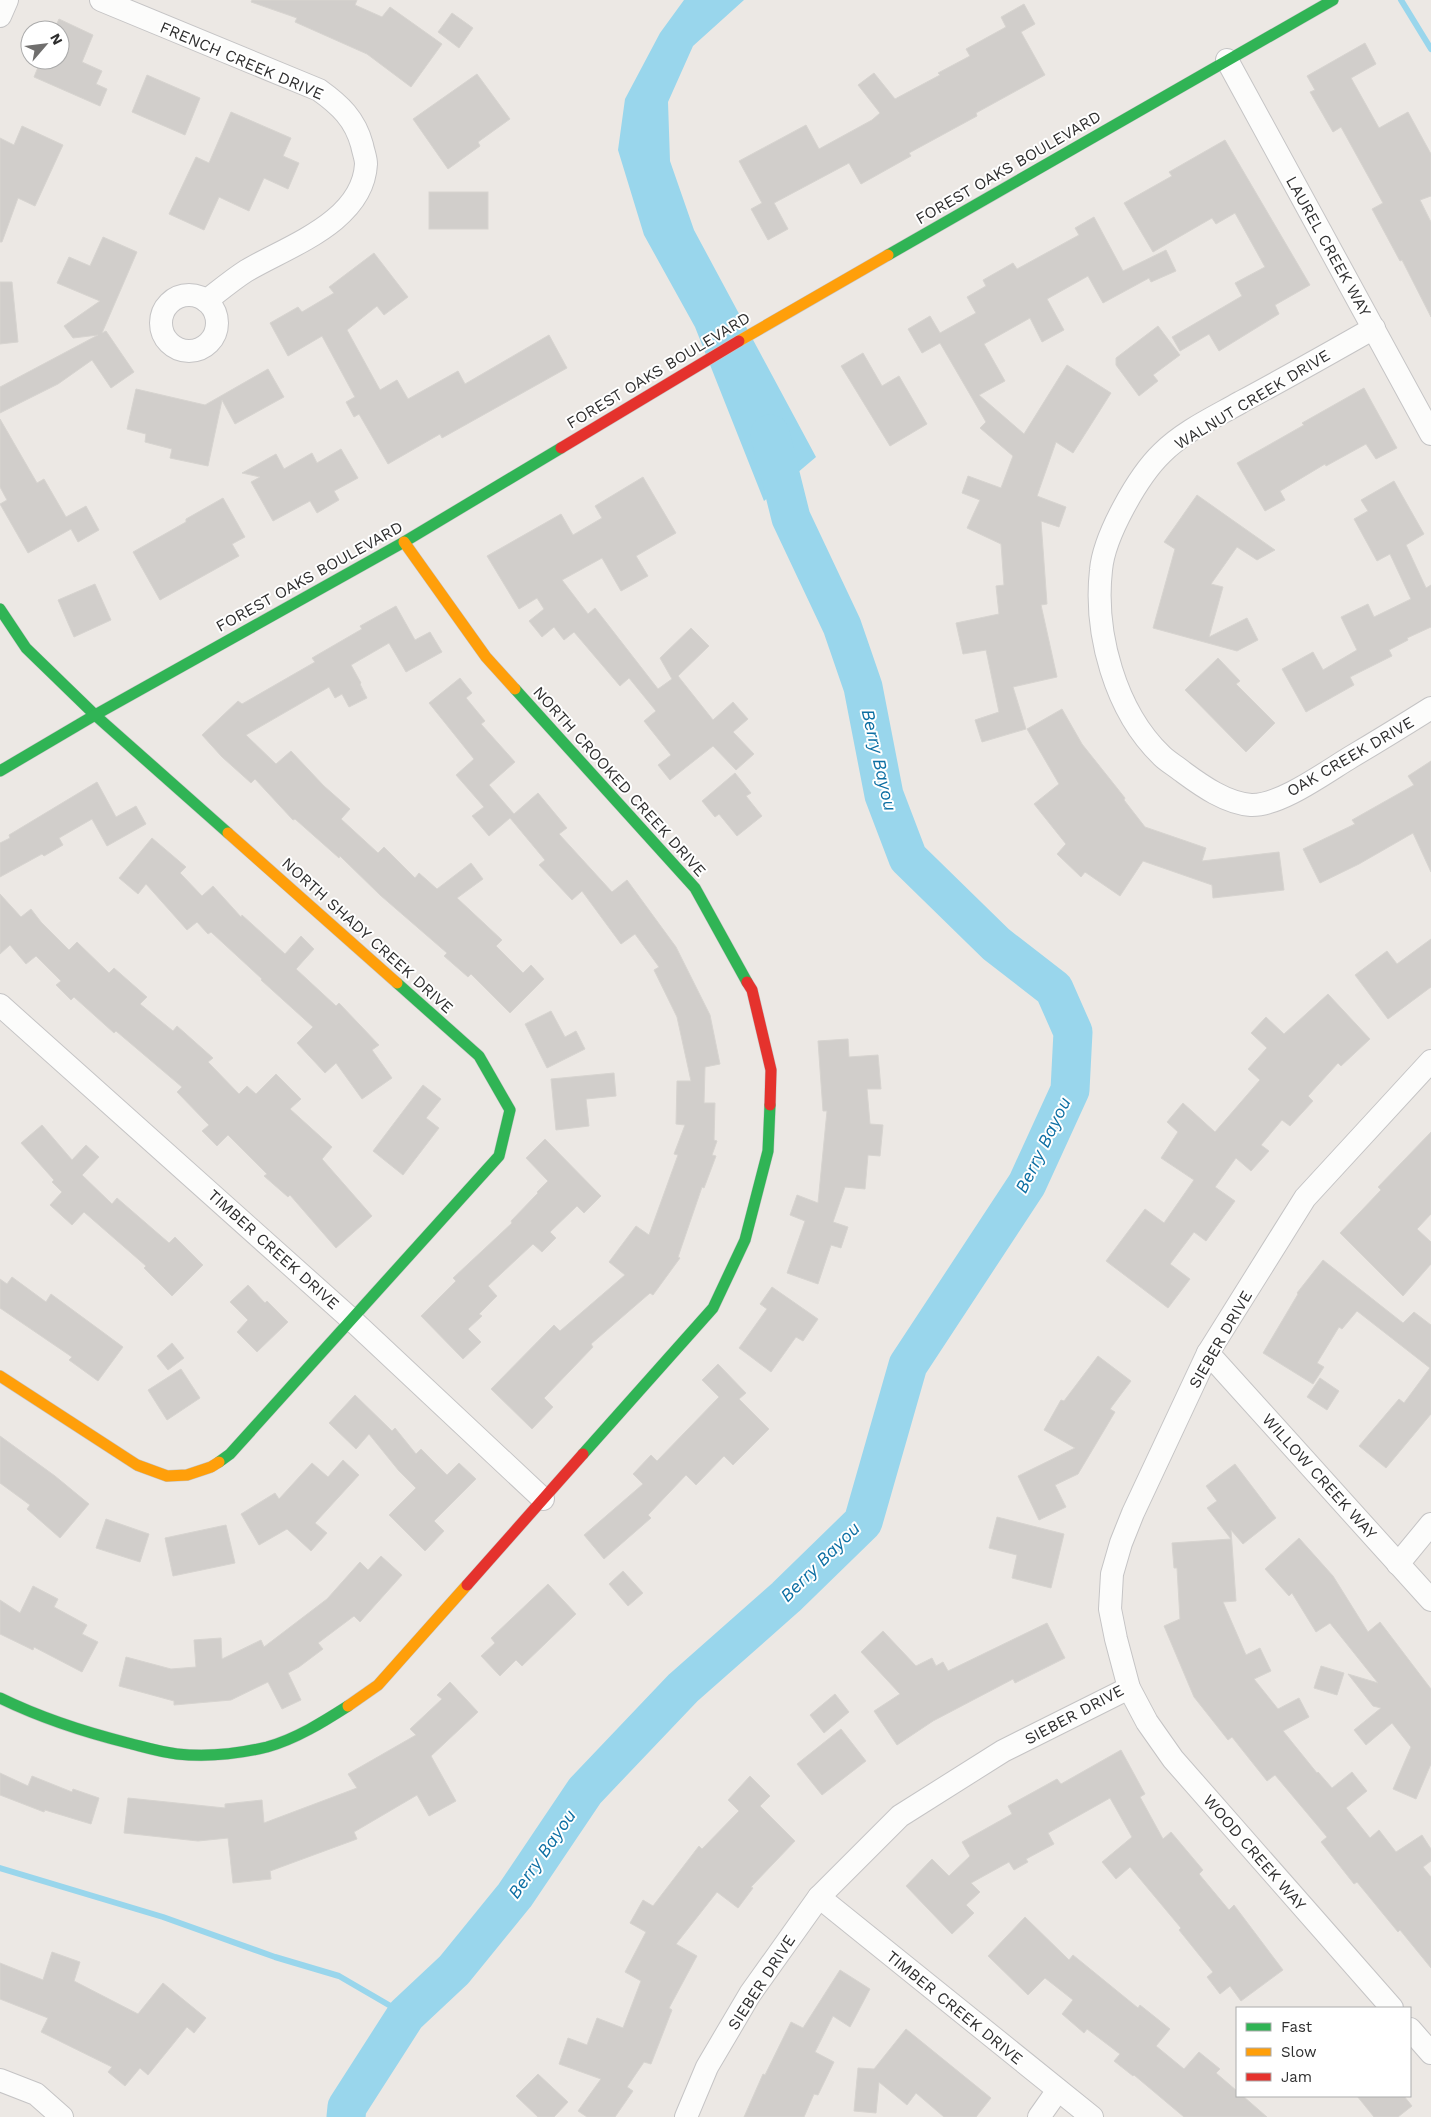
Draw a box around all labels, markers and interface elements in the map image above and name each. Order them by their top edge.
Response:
street label: FRENCH CREEK DRIVE [157,17,326,104]
north arrow [20,20,70,70]
text: N [47,31,66,47]
street label: FOREST OAKS BOULEVARD [912,107,1104,228]
street label: LAUREL CREEK WAY [1282,173,1375,320]
street label: FOREST OAKS BOULEVARD [563,308,753,433]
street label: WALNUT CREEK DRIVE [1171,345,1333,453]
street label: FOREST OAKS BOULEVARD [213,517,406,636]
street label: NORTH CROOKED CREEK DRIVE [529,682,710,880]
water label: Berry Bayou [858,707,901,813]
street label: OAK CREEK DRIVE [1283,712,1417,800]
street label: NORTH SHADY CREEK DRIVE [278,853,457,1017]
water label: Berry Bayou [1010,1093,1075,1196]
street label: TIMBER CREEK DRIVE [204,1185,343,1313]
street label: SIEBER DRIVE [1185,1287,1256,1391]
street label: WILLOW CREEK WAY [1258,1410,1381,1543]
water label: Berry Bayou [775,1517,864,1606]
street label: SIEBER DRIVE [1021,1680,1127,1749]
street label: WOOD CREEK WAY [1199,1791,1310,1914]
water label: Berry Bayou [503,1805,580,1902]
street label: SIEBER DRIVE [724,1931,799,2033]
street label: TIMBER CREEK DRIVE [883,1946,1027,2068]
legend [1236,2007,1411,2097]
text: Fast [1281,2018,1313,2036]
text: Slow [1281,2043,1317,2061]
text: Jam [1281,2068,1312,2086]

